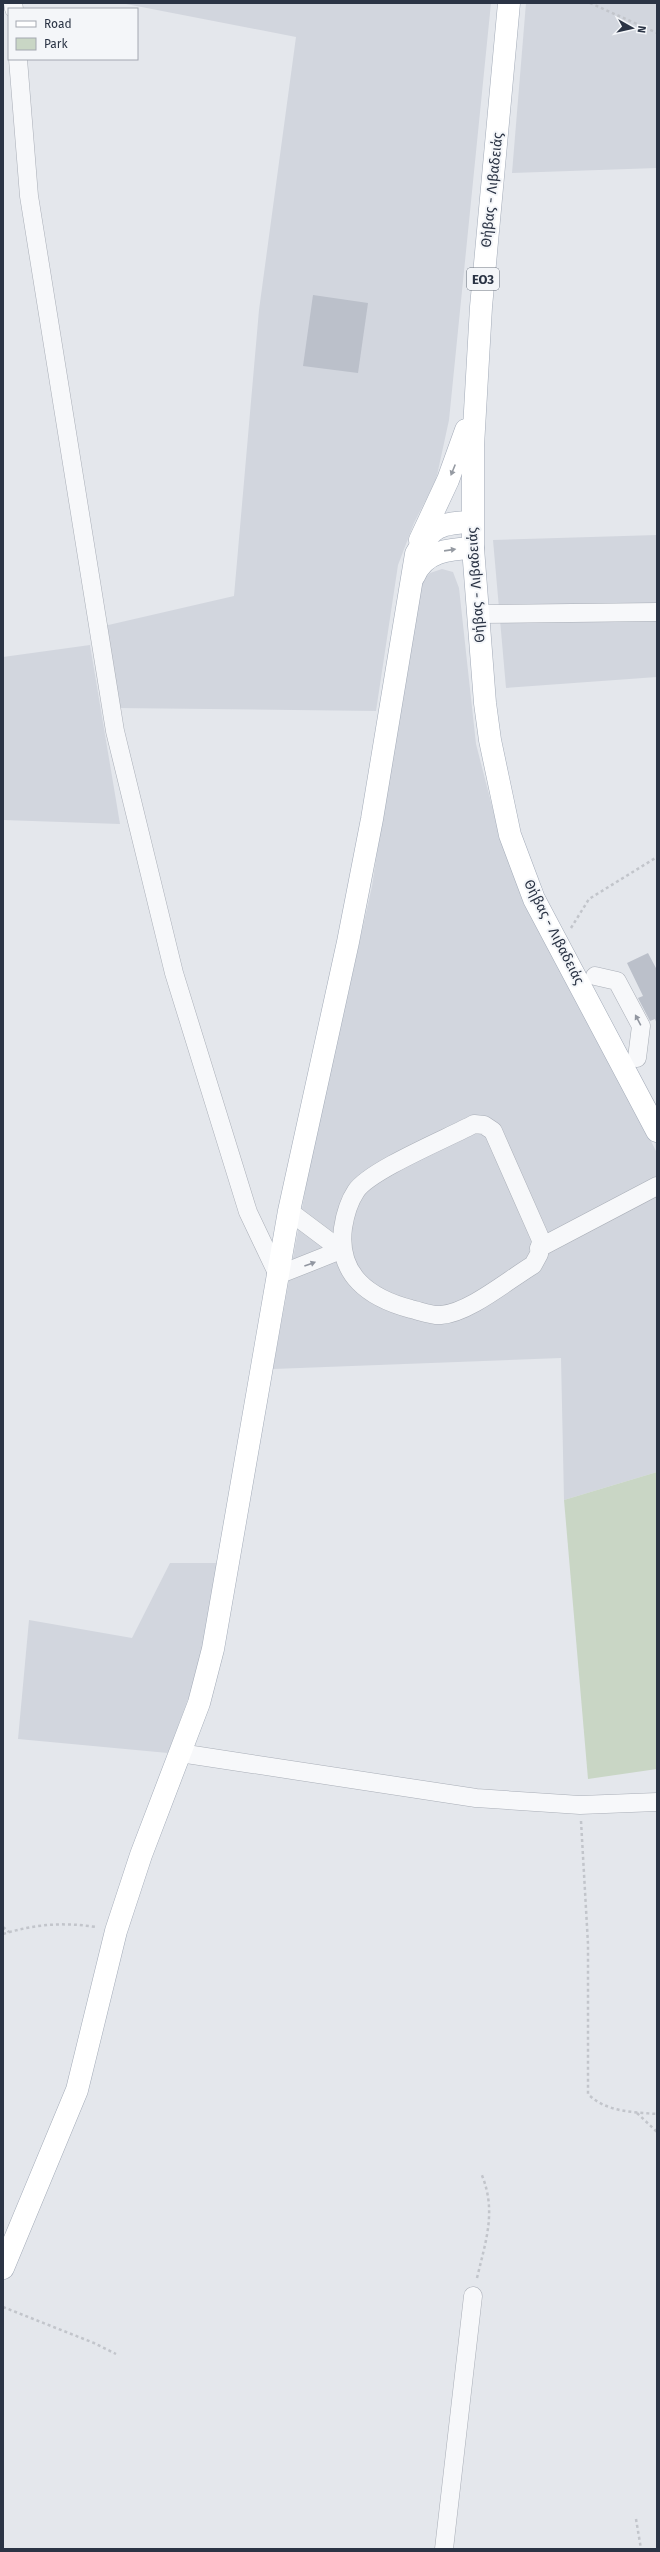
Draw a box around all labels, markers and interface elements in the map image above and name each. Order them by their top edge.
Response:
legend [8,8,138,60]
north arrow [612,8,652,48]
text: Road [44,17,72,31]
text: N [634,25,648,34]
text: Park [44,37,68,51]
street label: Θήβας - Λιβαδειάς [477,131,507,248]
road number: ΕΟ3 [467,268,499,290]
one-way arrow [449,464,455,476]
street label: Θήβας - Λιβαδειάς [463,526,489,643]
one-way arrow [444,547,456,553]
street label: Θήβας - Λιβαδειάς [520,877,588,988]
one-way arrow [635,1014,641,1026]
one-way arrow [304,1260,316,1266]

